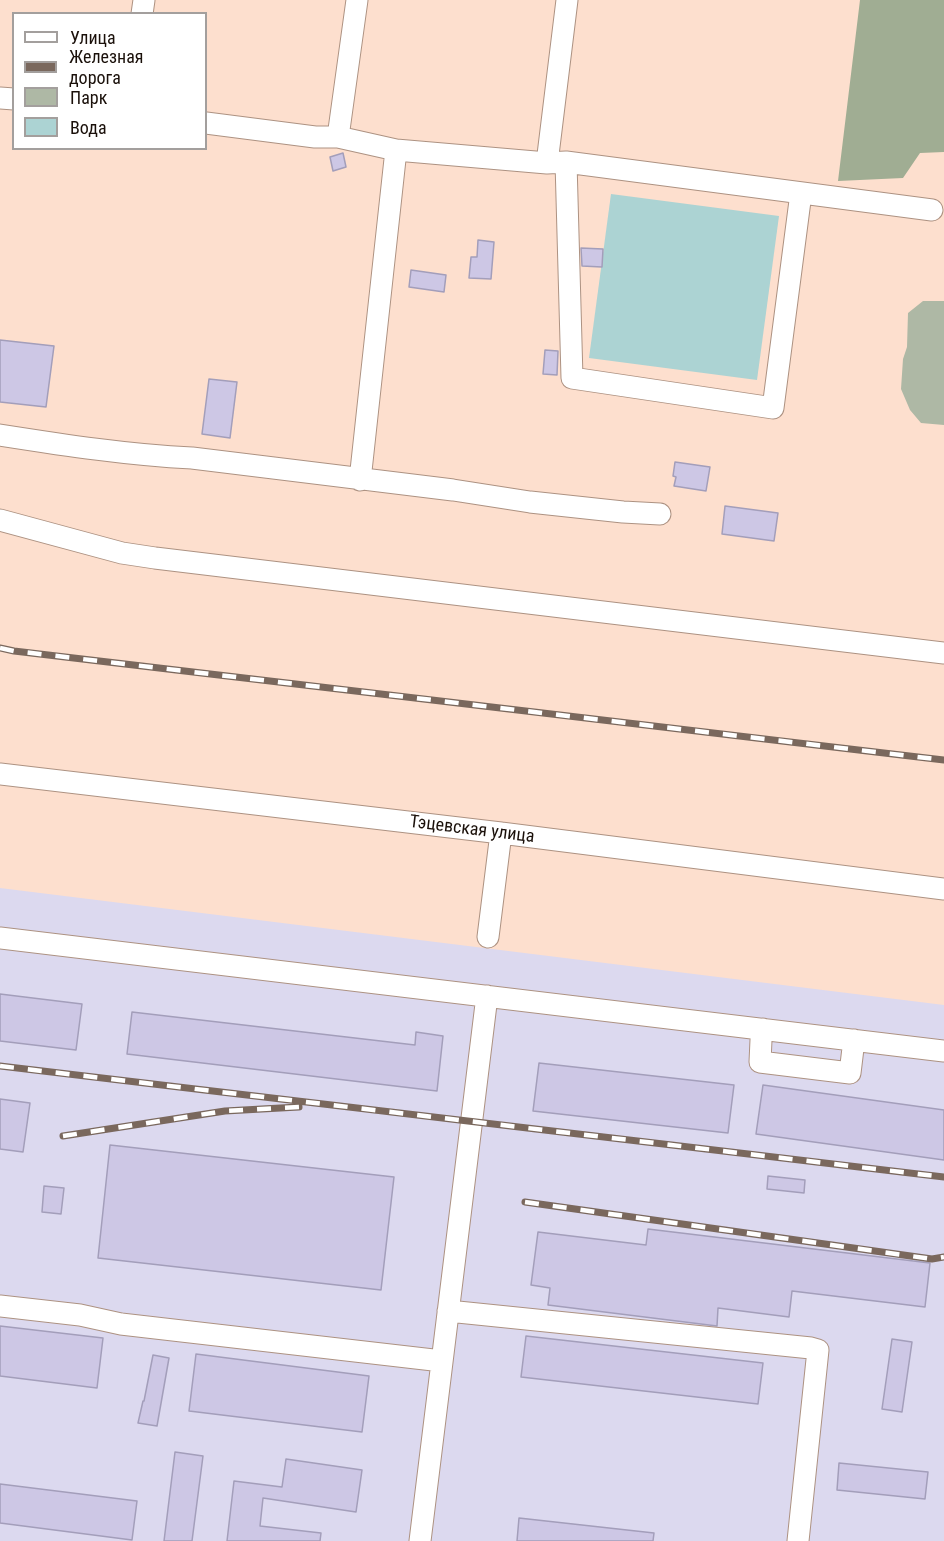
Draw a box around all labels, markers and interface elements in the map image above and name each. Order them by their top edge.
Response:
legend [12,12,207,150]
text: Улица [70,27,116,48]
text: Железная дорога [69,46,144,88]
text: Парк [70,87,107,108]
text: Вода [70,117,107,138]
street label: Тэцевская улица [408,812,536,848]

